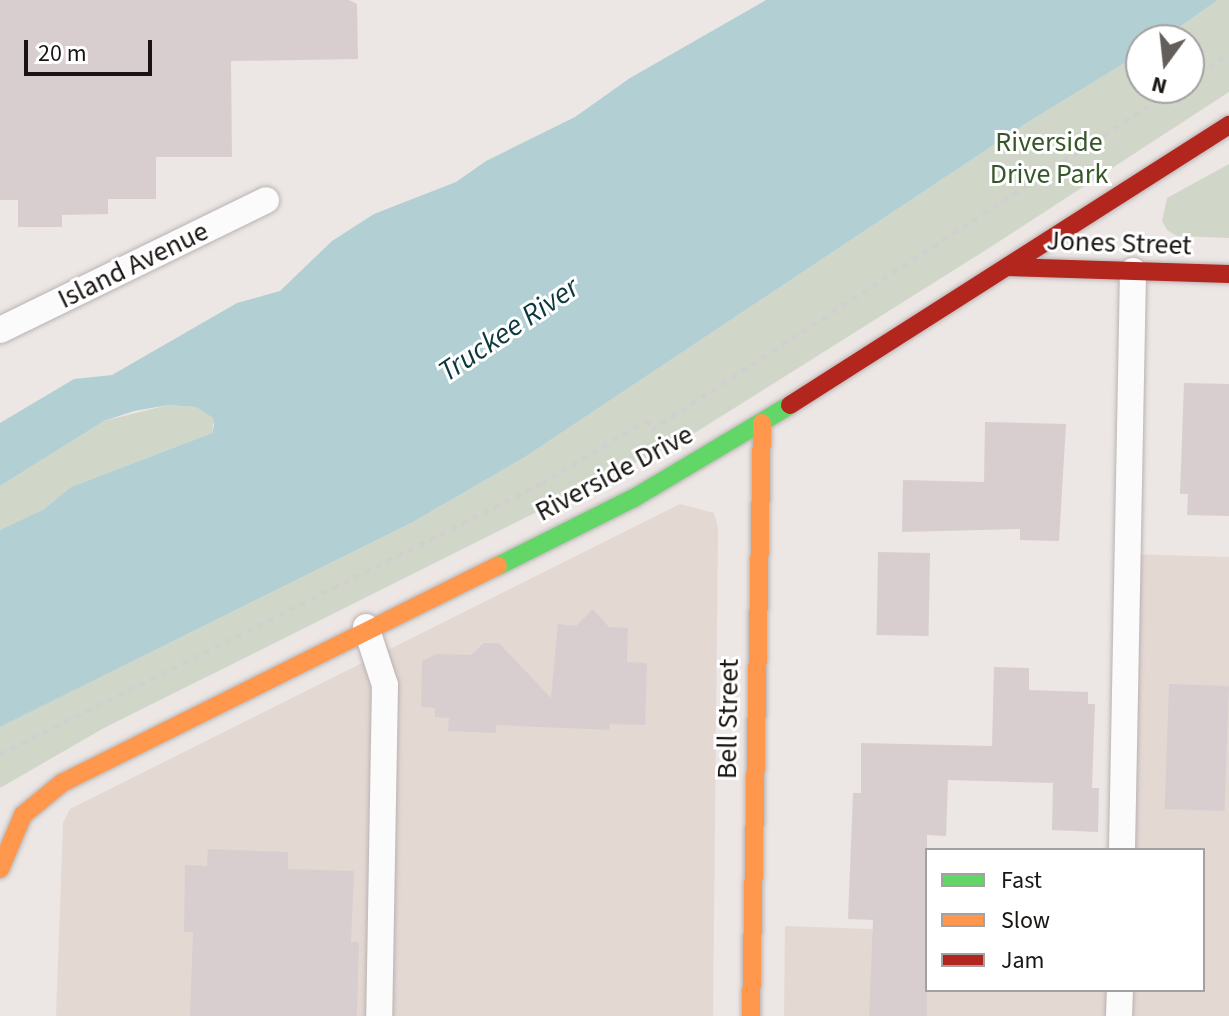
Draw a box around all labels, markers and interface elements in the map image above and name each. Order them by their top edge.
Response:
scale bar [28,24,156,74]
north arrow [1125,24,1205,104]
text: 20 m [38,36,87,71]
text: N [1148,68,1171,103]
park label: Riverside Drive Park [990,125,1108,191]
street label: Island Avenue [52,214,214,316]
street label: Jones Street [1046,224,1192,262]
water label: Truckee River [432,270,586,390]
street label: Riverside Drive [529,417,699,529]
street label: Bell Street [710,659,746,779]
legend [925,848,1205,992]
text: Fast [1001,863,1042,898]
text: Slow [1001,903,1050,938]
text: Jam [1001,943,1045,978]

